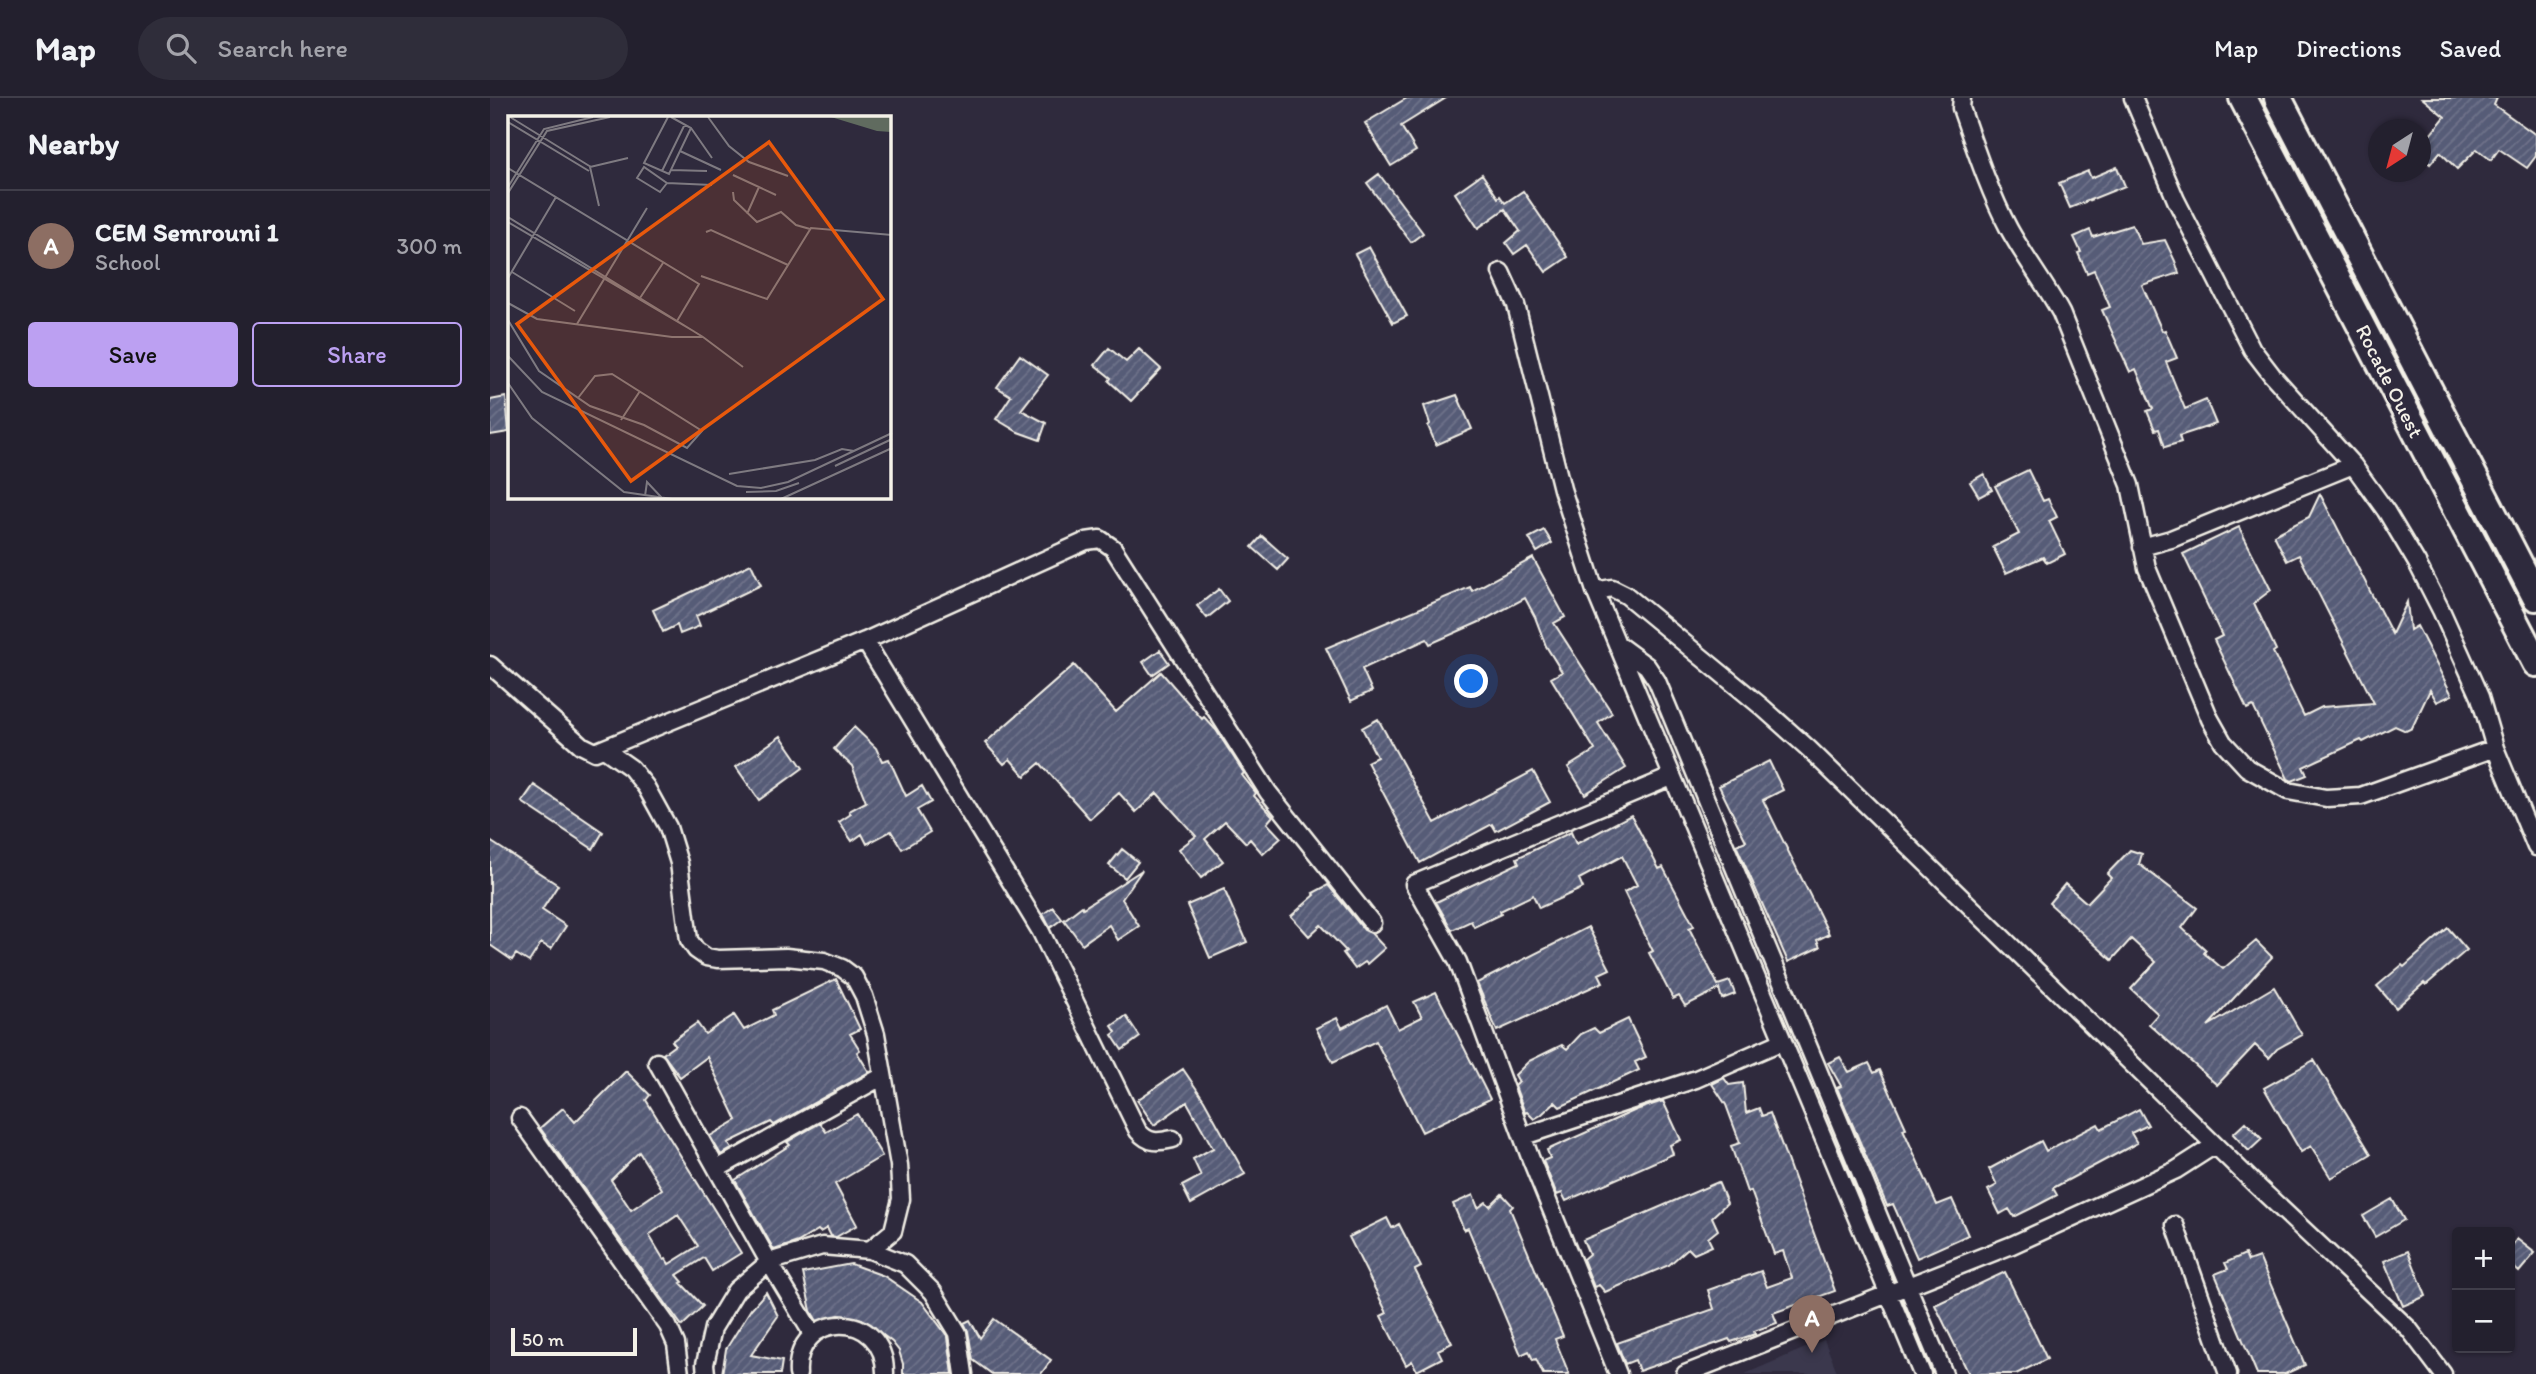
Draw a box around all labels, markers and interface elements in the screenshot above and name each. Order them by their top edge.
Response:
search box [138,17,628,80]
text: Map [35,29,96,68]
icon: search [162,29,200,67]
text: Search here [218,32,348,64]
text: Map [2214,34,2258,63]
text: Directions [2296,34,2402,63]
text: Saved [2440,34,2501,63]
inset map [508,116,891,499]
north arrow [2368,119,2431,182]
text: Nearby [28,125,119,162]
text: CEM Semrouni 1 [95,216,279,248]
text: A [44,232,58,260]
text: 300 m [397,232,462,260]
text: School [95,248,160,276]
street label: Rocade Ouest [2351,320,2429,442]
button: Save [28,322,238,387]
button: Share [252,322,462,387]
your location [1454,664,1488,698]
map controls [2452,1227,2515,1353]
button: + [2452,1227,2515,1290]
button: − [2452,1290,2515,1353]
pin: A [1789,1295,1835,1353]
scale bar [511,1325,637,1357]
text: 50 m [522,1328,564,1351]

